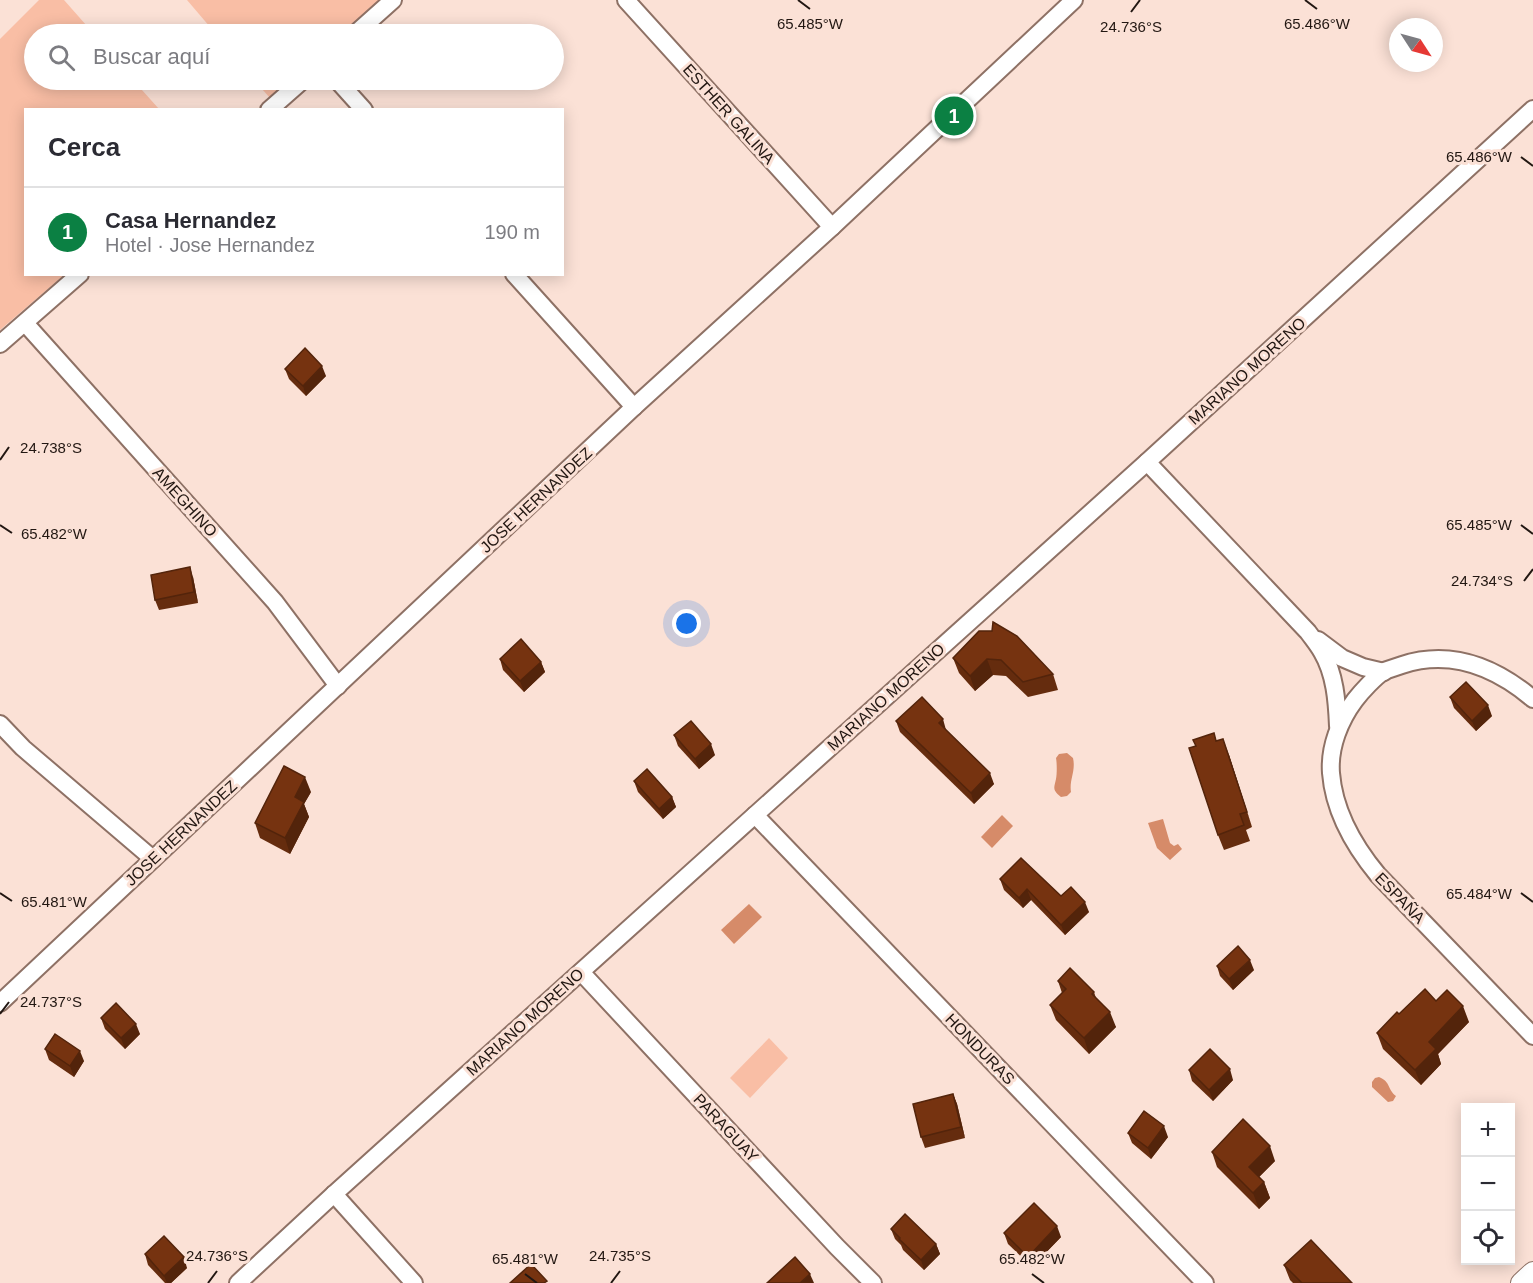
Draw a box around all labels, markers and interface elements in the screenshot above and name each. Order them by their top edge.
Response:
text: 65.485°W [777,15,844,32]
text: 65.486°W [1284,15,1351,32]
text: 24.736°S [1100,18,1162,35]
north arrow [1389,18,1443,72]
search box [24,24,564,90]
icon: search [45,41,78,74]
text: Buscar aquí [93,44,210,69]
street label: ESTHER GALINA [680,61,778,168]
pin: 1 [934,94,974,138]
text: Cerca [48,132,120,162]
text: 65.486°W [1446,148,1513,165]
text: Casa Hernandez [105,208,276,233]
text: 1 [62,221,73,243]
text: 190 m [484,221,540,243]
text: Hotel · Jose Hernandez [105,234,315,256]
street label: MARIANO MORENO [1185,314,1309,428]
text: 24.738°S [20,439,82,456]
street label: JOSE HERNANDEZ [477,444,595,556]
street label: AMEGHINO [150,464,220,540]
text: 65.485°W [1446,516,1513,533]
text: 65.482°W [21,525,88,542]
text: 24.734°S [1451,572,1513,589]
your location [672,609,701,638]
street label: MARIANO MORENO [824,640,948,754]
street label: JOSE HERNANDEZ [122,777,240,889]
street label: ESPAÑA [1372,868,1430,927]
text: 65.484°W [1446,885,1513,902]
text: 65.481°W [21,893,88,910]
street label: MARIANO MORENO [463,965,587,1079]
text: 24.737°S [20,993,82,1010]
street label: HONDURAS [942,1010,1018,1088]
street label: PARAGUAY [690,1091,762,1166]
map controls [1461,1103,1515,1265]
button: + [1461,1103,1515,1157]
button: − [1461,1157,1515,1211]
button: locate [1461,1211,1515,1265]
text: 24.736°S [186,1247,248,1264]
text: 24.735°S [589,1247,651,1264]
text: 65.481°W [492,1250,559,1267]
text: 65.482°W [999,1250,1066,1267]

